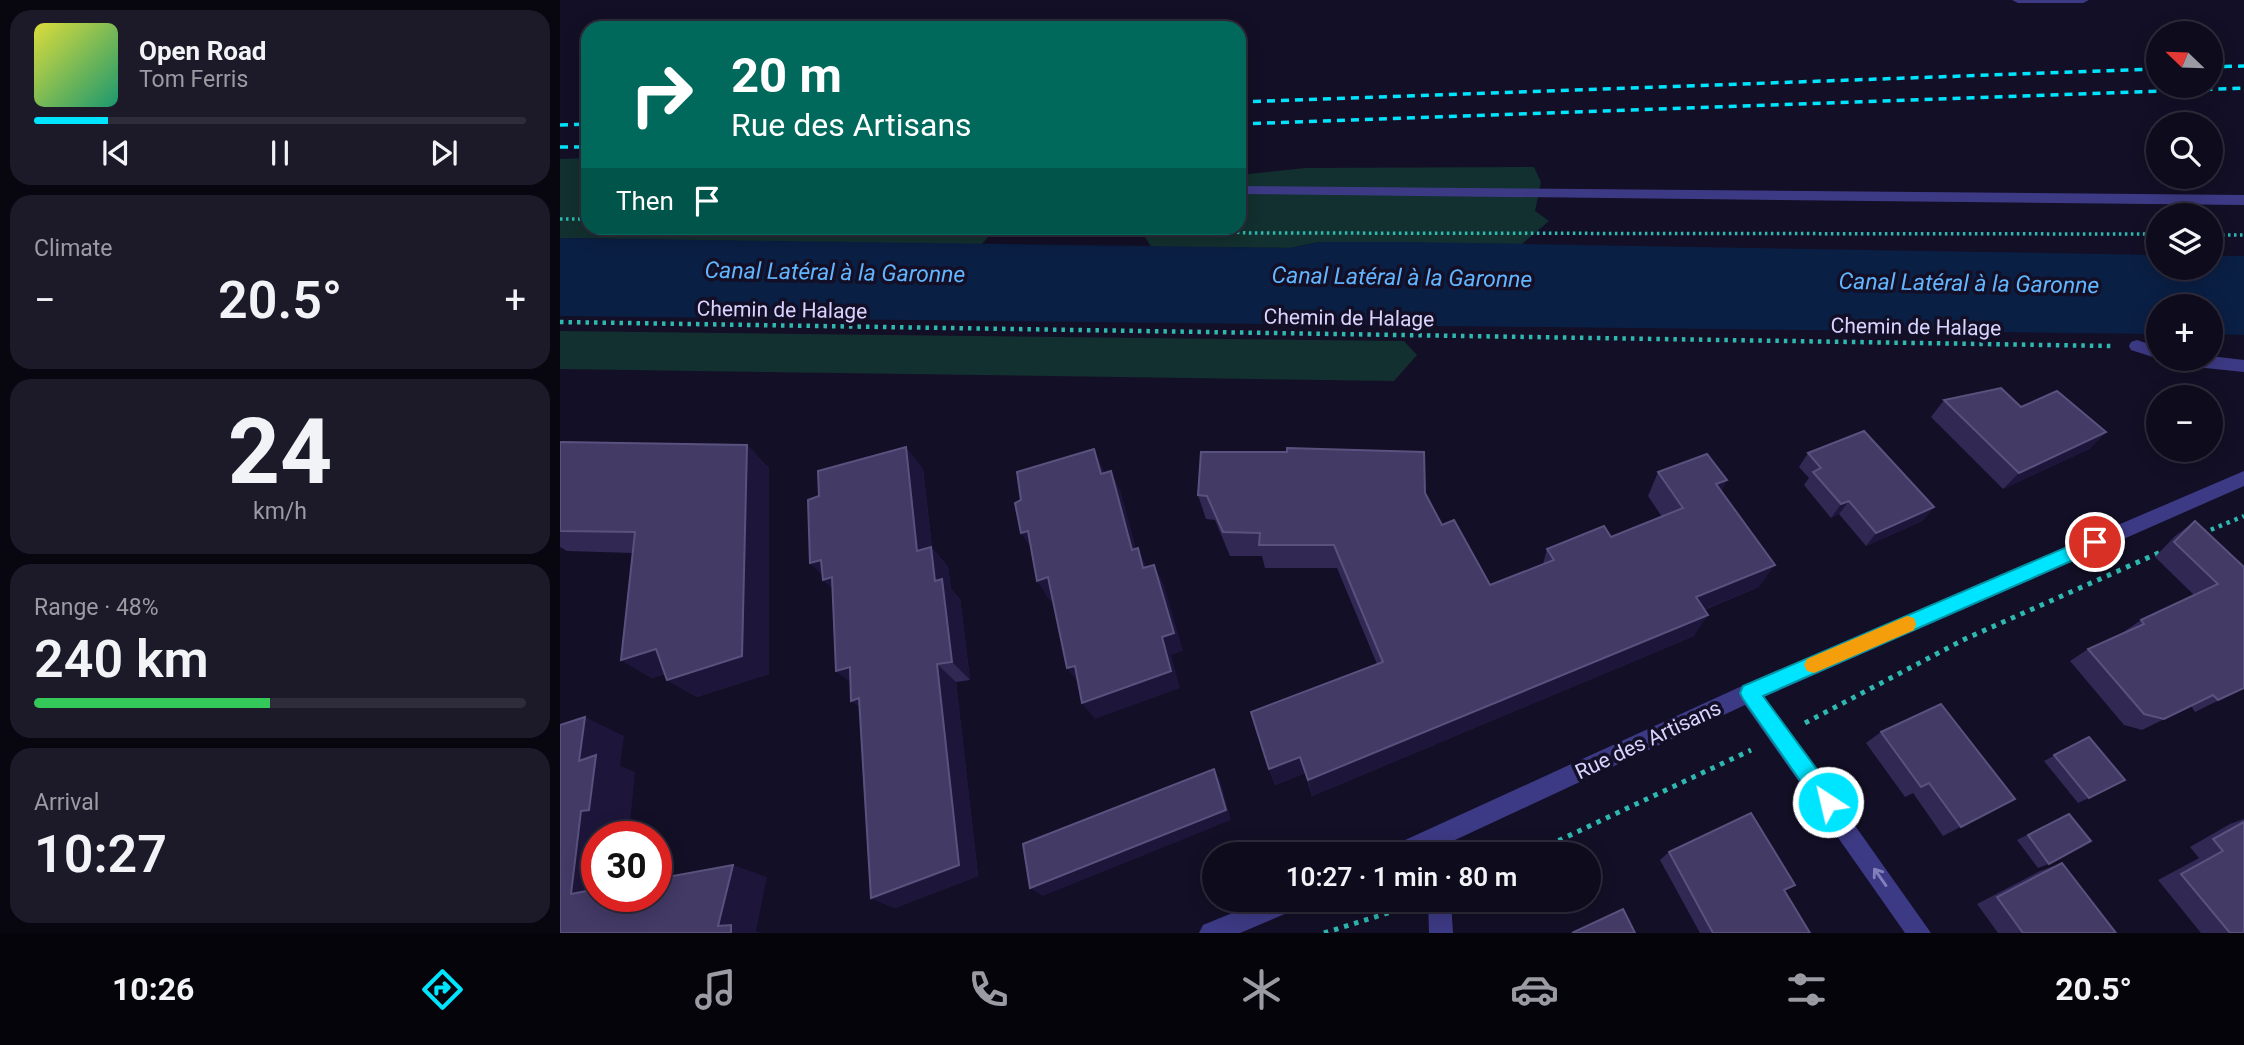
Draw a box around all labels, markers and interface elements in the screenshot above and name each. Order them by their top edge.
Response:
north arrow [2146,21,2222,98]
map controls [2146,21,2223,462]
text: Open Road [139,36,267,66]
text: 20 m [731,47,842,104]
icon: right [616,49,707,140]
text: Tom Ferris [139,66,248,93]
text: Rue des Artisans [731,106,972,144]
button: search [2146,112,2223,189]
icon: previous [97,134,135,172]
icon: pause [261,134,299,172]
icon: next [425,134,463,172]
icon: arrive [688,182,726,220]
text: Then [616,186,674,216]
button: layers [2146,203,2223,280]
text: Climate [34,235,113,262]
water label: Canal Latéral à la Garonne [704,257,966,288]
water label: Canal Latéral à la Garonne [1271,262,1533,293]
water label: Canal Latéral à la Garonne [1838,268,2100,299]
text: 20.5° [218,270,342,331]
text: − [34,278,56,322]
text: + [504,278,526,322]
button: + [2146,294,2223,371]
street label: Chemin de Halage [696,297,868,323]
street label: Chemin de Halage [1263,305,1435,331]
street label: Chemin de Halage [1830,314,2002,340]
button: − [2146,385,2223,462]
text: 24 [228,399,332,505]
text: km/h [253,498,307,525]
pin [2065,512,2125,572]
icon: arrive [2076,523,2114,561]
text: Range · 48% [34,594,159,621]
text: 240 km [34,629,209,690]
street label: Rue des Artisans [1571,696,1725,784]
position arrow [1791,765,1865,839]
text: Arrival [34,789,99,816]
speed limit sign: 30 [581,821,672,912]
text: 10:27 [34,824,167,885]
text: 10:27 · 1 min · 80 m [1286,862,1517,892]
one-way arrow [1873,868,1887,887]
icon: directions [418,965,467,1014]
icon: music [691,965,740,1014]
icon: phone [964,965,1013,1014]
icon: climate [1237,965,1286,1014]
icon: car [1510,965,1559,1014]
icon: filters [1782,965,1831,1014]
text: 10:26 [112,970,194,1008]
text: 20.5° [2055,970,2132,1008]

